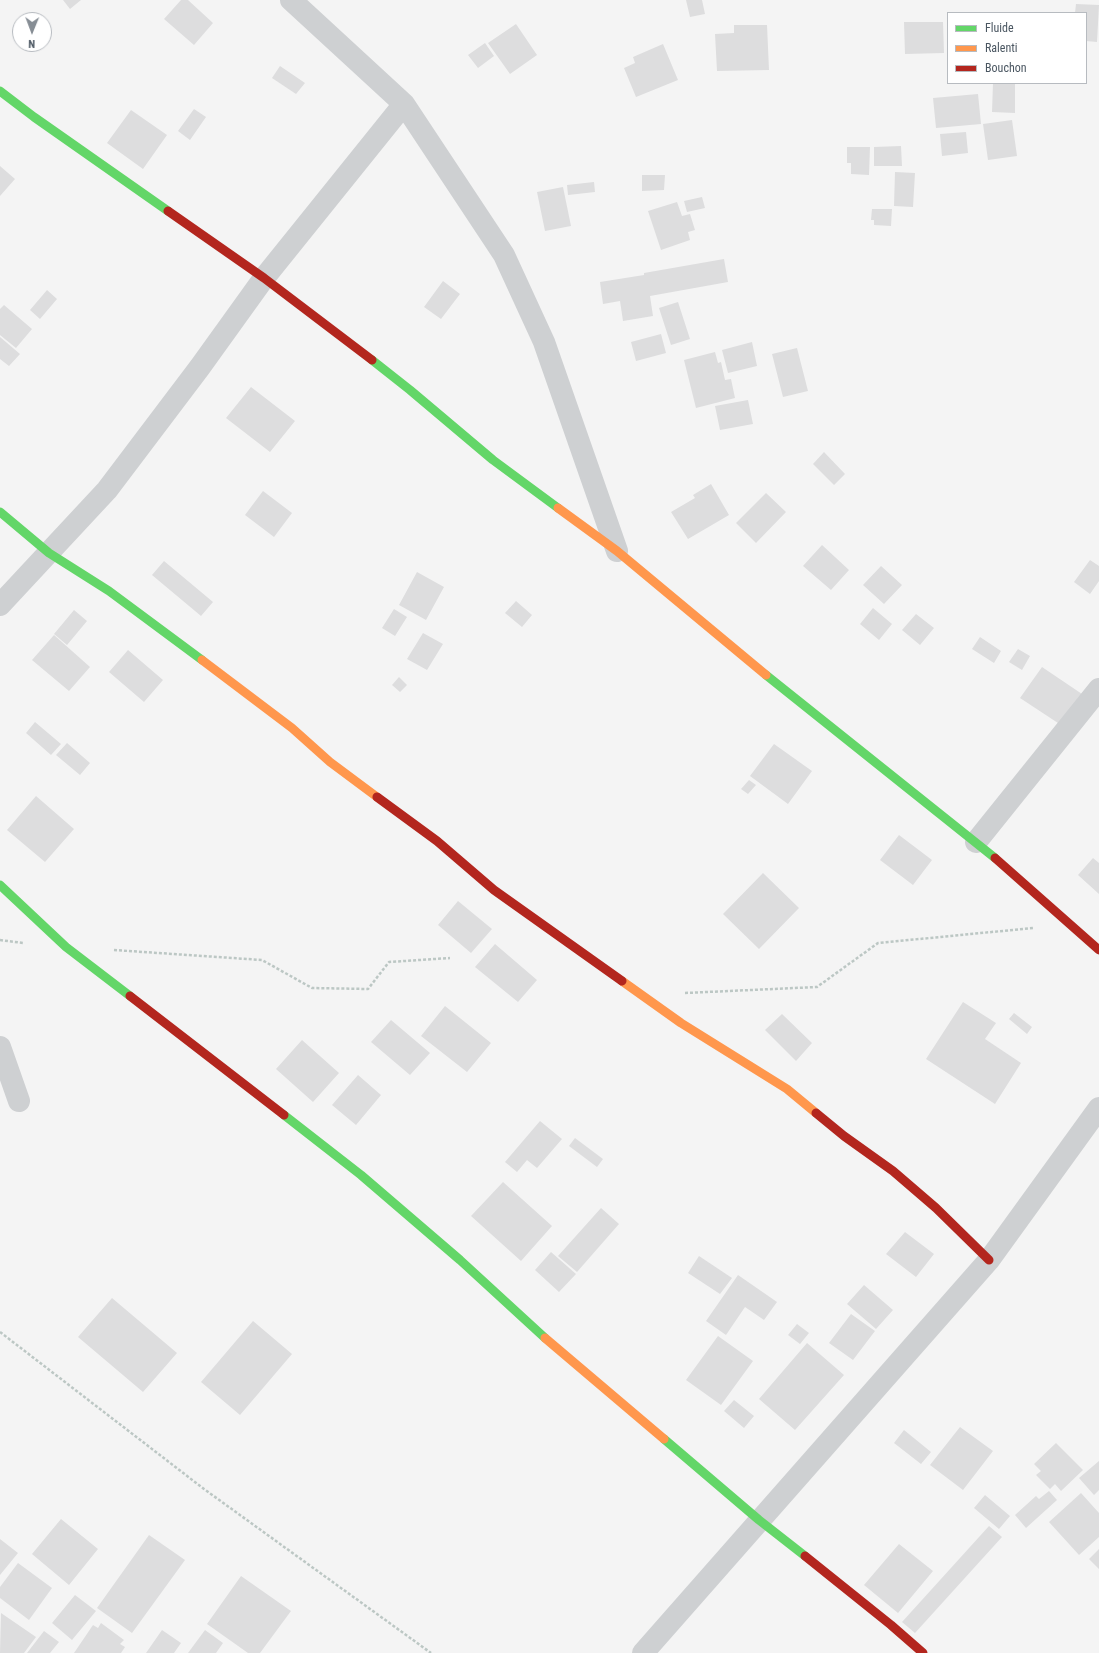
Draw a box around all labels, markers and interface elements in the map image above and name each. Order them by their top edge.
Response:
north arrow [12,12,52,52]
legend [947,12,1087,84]
text: Fluide [985,21,1014,35]
text: N [28,37,35,50]
text: Ralenti [985,41,1018,55]
text: Bouchon [985,61,1027,75]

